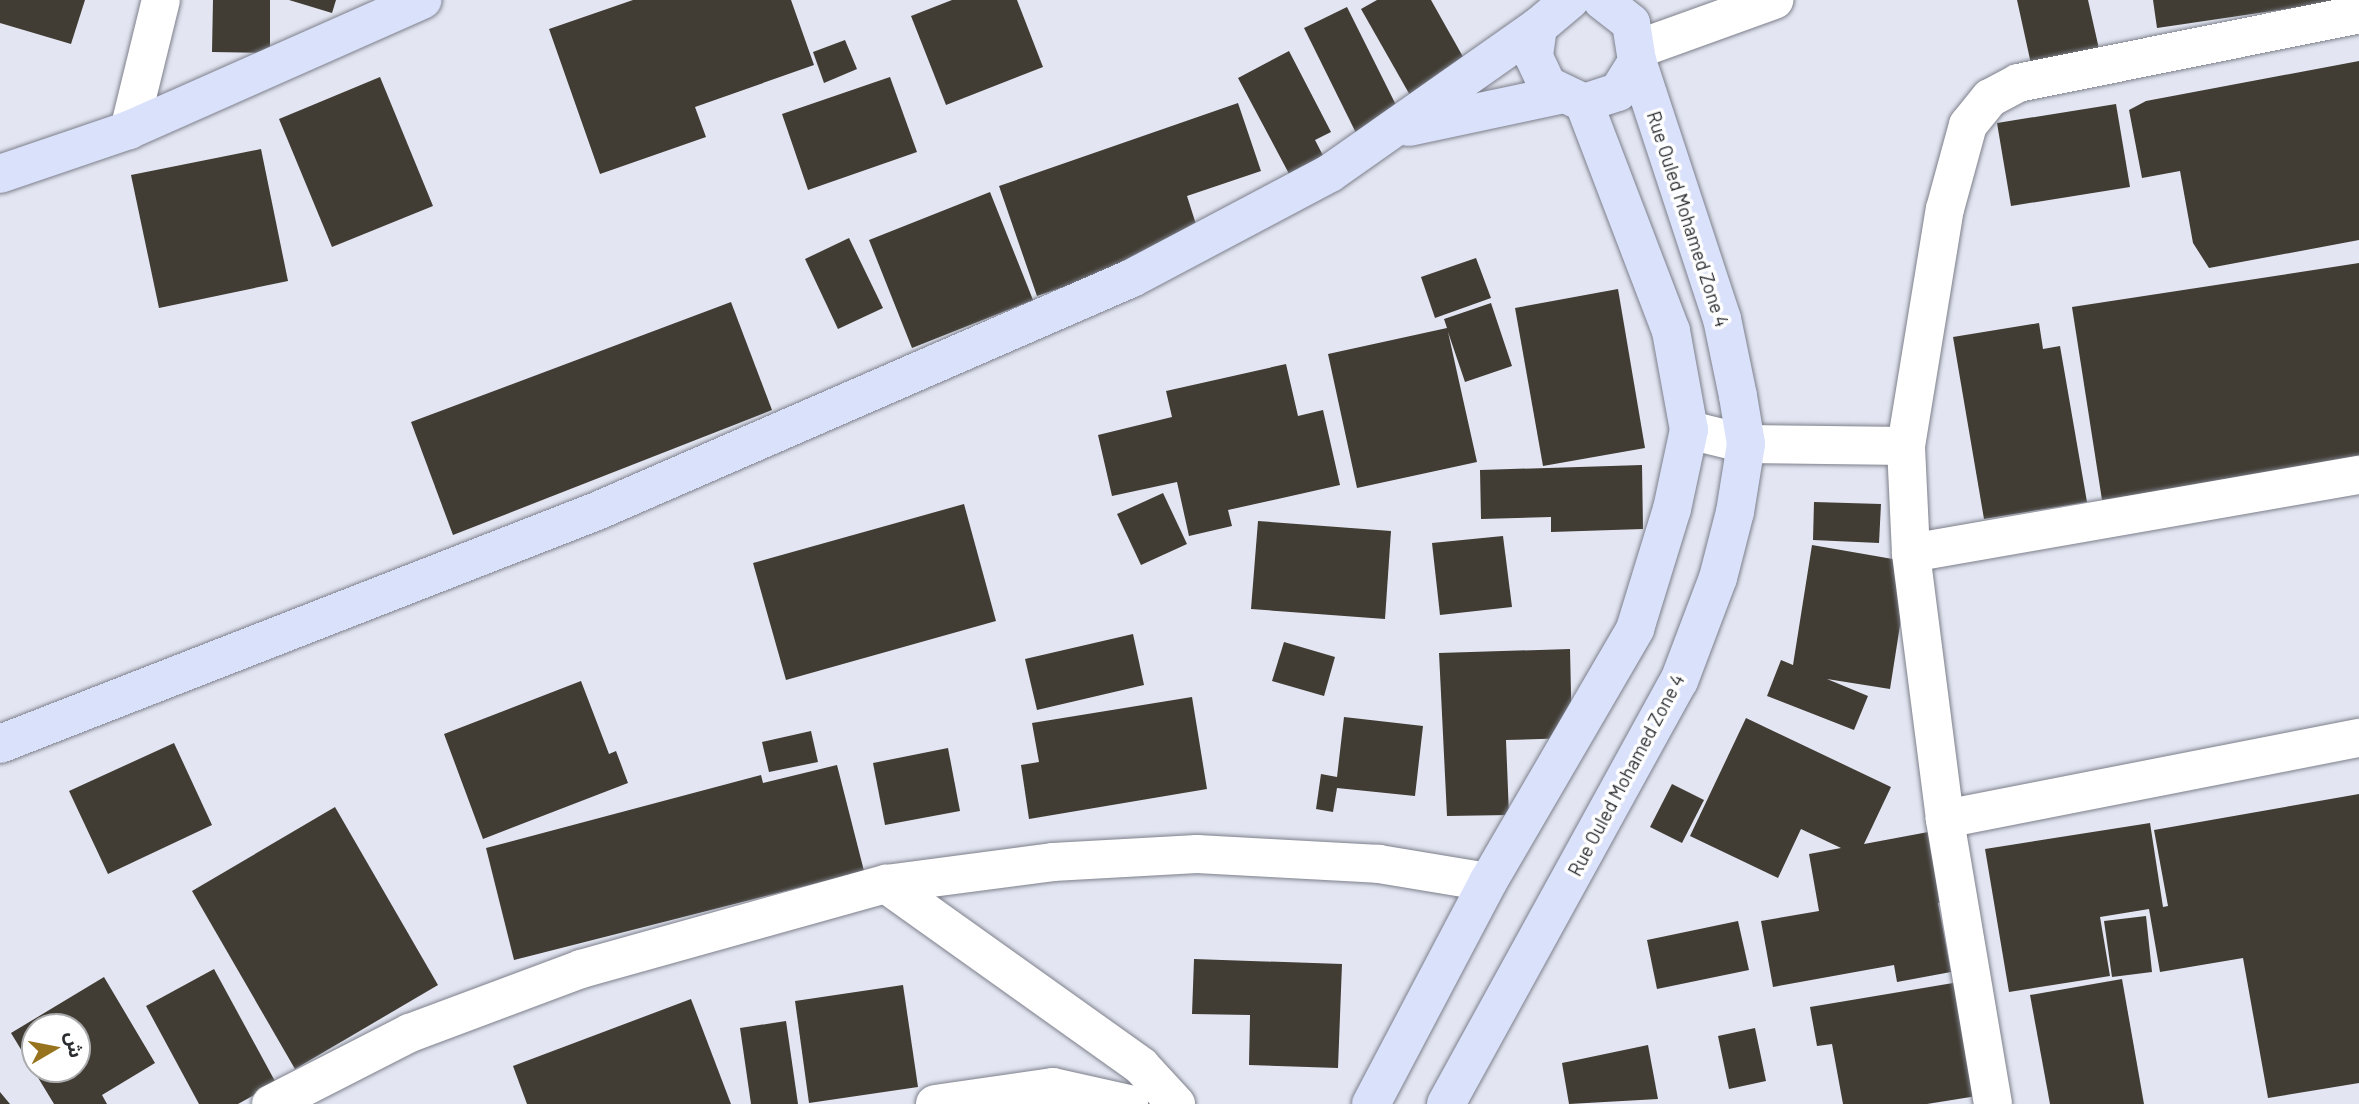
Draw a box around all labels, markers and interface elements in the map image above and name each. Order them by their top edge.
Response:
street label: Rue Ouled Mohamed Zone 4 [1642,108,1734,330]
street label: Rue Ouled Mohamed Zone 4 [1563,670,1689,880]
north arrow [21,1013,91,1083]
text: ش [62,1030,89,1059]

